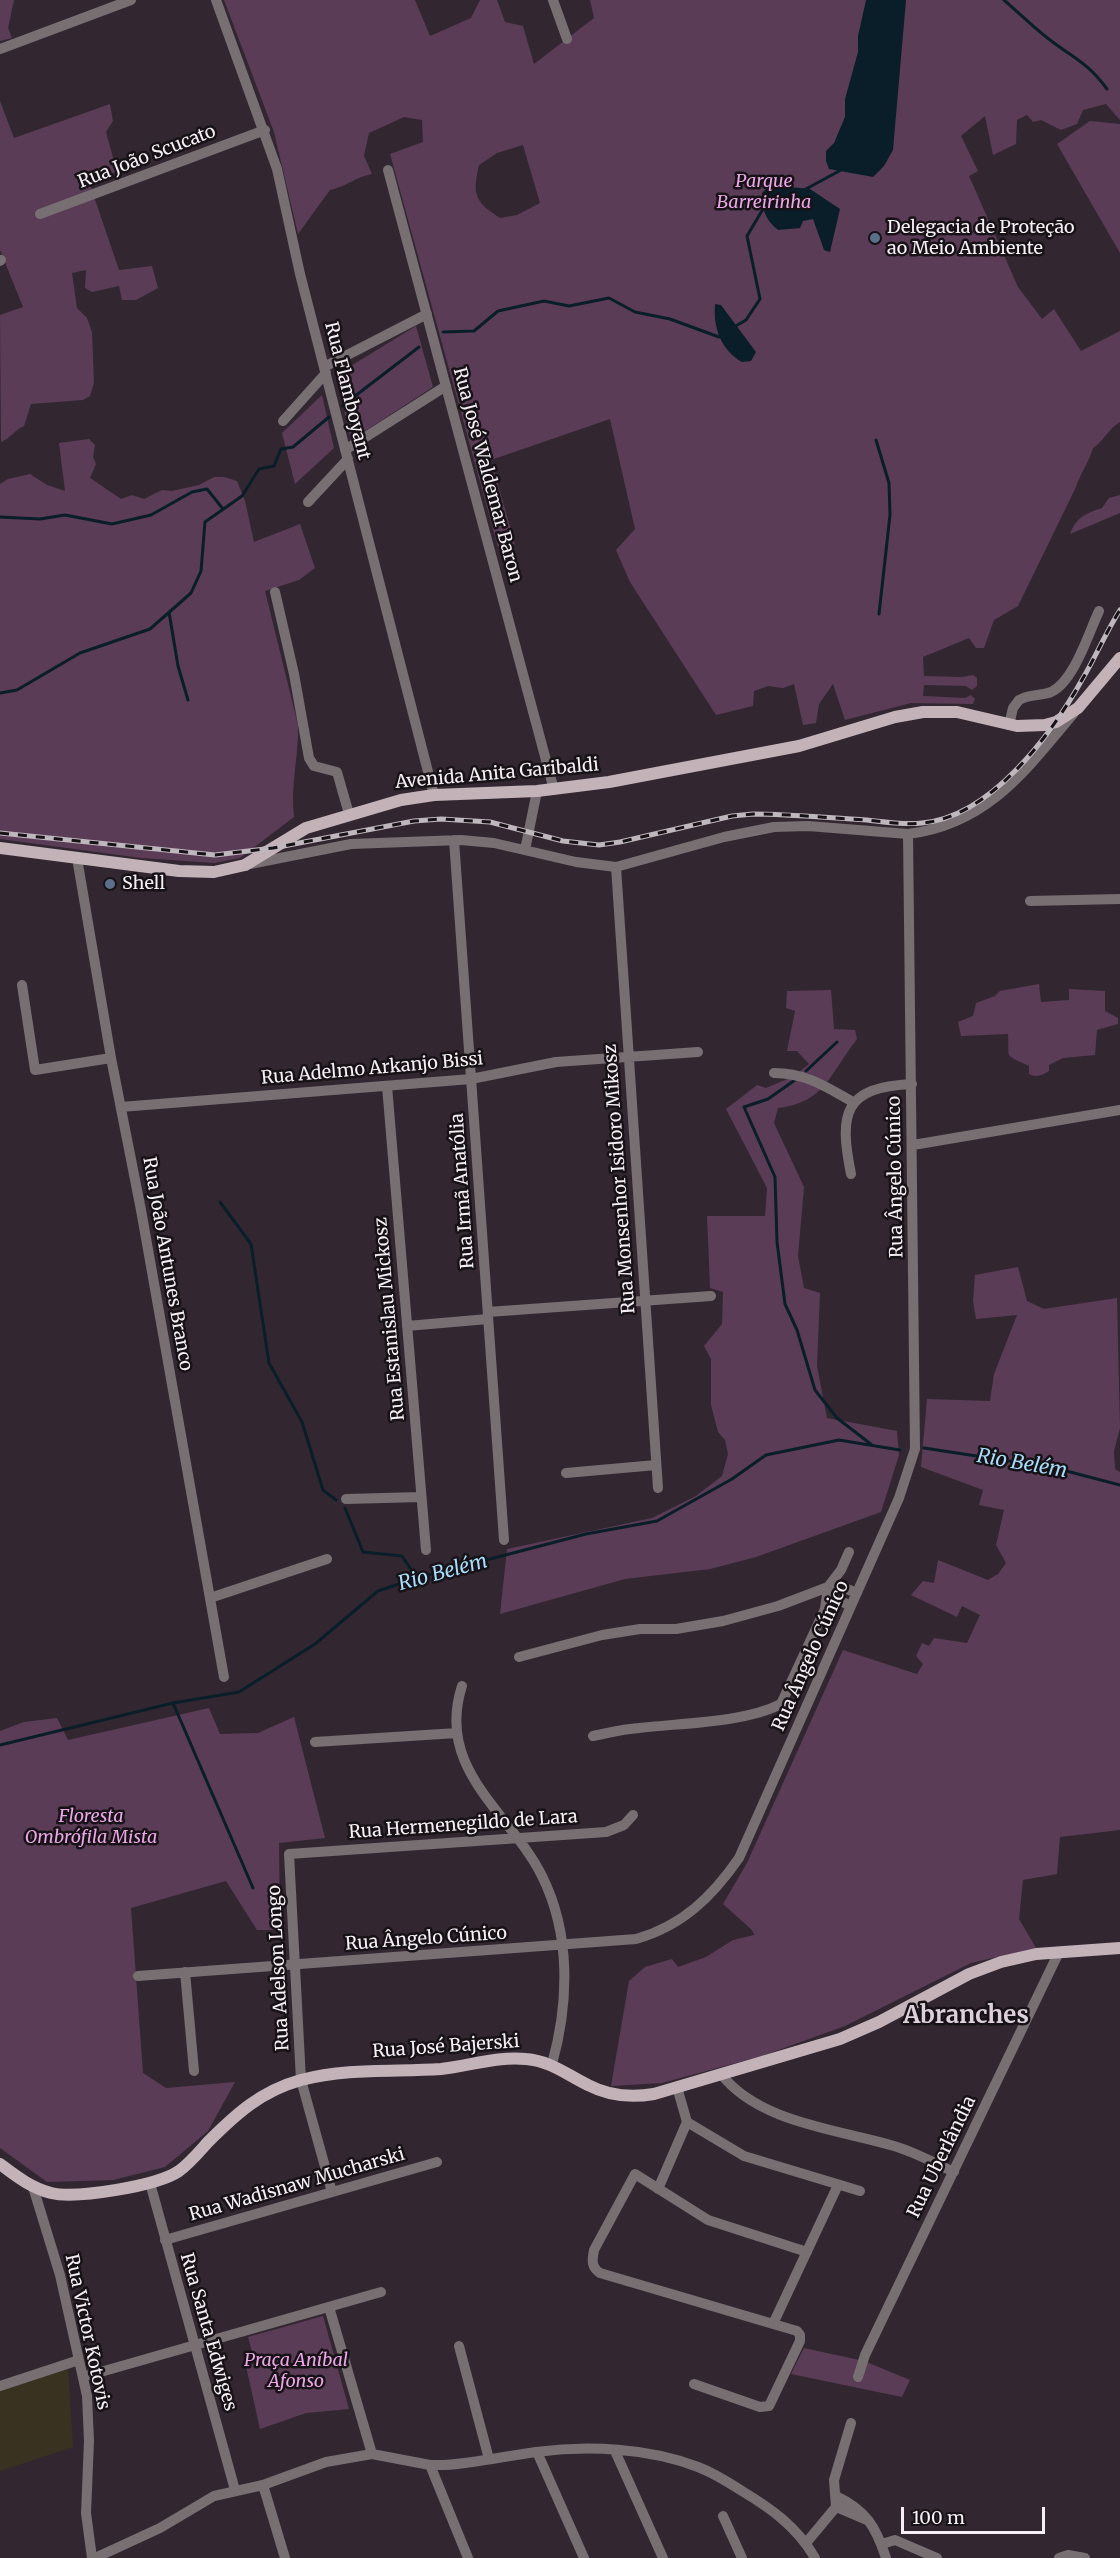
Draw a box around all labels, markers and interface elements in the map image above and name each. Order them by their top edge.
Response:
street label: Rua João Scucato [75,121,219,193]
park label: Parque Barreirinha [717,171,811,213]
place label: Delegacia de Proteção ao Meio Ambiente [887,217,1075,260]
marker: Delegacia de Proteção ao Meio Ambiente [868,231,882,245]
street label: Rua Flamboyant [319,320,375,462]
street label: Rua José Waldemar Baron [448,365,526,585]
street label: Avenida Anita Garibaldi [394,754,600,794]
place label: Shell [122,873,165,895]
marker: Shell [103,877,117,891]
street label: Rua Monsenhor Isidoro Mikosz [600,1043,640,1315]
street label: Rua Adelmo Arkanjo Bissi [260,1049,484,1089]
street label: Rua Ângelo Cúnico [884,1096,908,1258]
street label: Rua Irmã Anatólia [447,1112,479,1270]
street label: Rua João Antunes Branco [138,1155,196,1373]
street label: Rua Estanislau Mickosz [370,1216,410,1422]
water label: Rio Belém [975,1444,1069,1484]
water label: Rio Belém [396,1550,490,1596]
street label: Rua Ângelo Cúnico [768,1578,854,1734]
park label: Floresta Ombrófila Mista [25,1806,157,1848]
street label: Rua Hermenegildo de Lara [348,1806,578,1844]
street label: Rua Adelson Longo [264,1884,294,2052]
street label: Rua Ângelo Cúnico [344,1923,508,1955]
district label: Abranches [903,2002,1029,2030]
street label: Rua José Bajerski [372,2031,520,2063]
street label: Rua Uberlândia [903,2093,981,2221]
street label: Rua Wadisnaw Mucharski [187,2144,407,2226]
street label: Rua Santa Edwiges [175,2251,241,2413]
street label: Rua Victor Kotovis [60,2252,114,2412]
park label: Praça Aníbal Afonso [244,2350,348,2392]
scale bar [904,2495,1048,2533]
text: 100 m [912,2506,965,2529]

